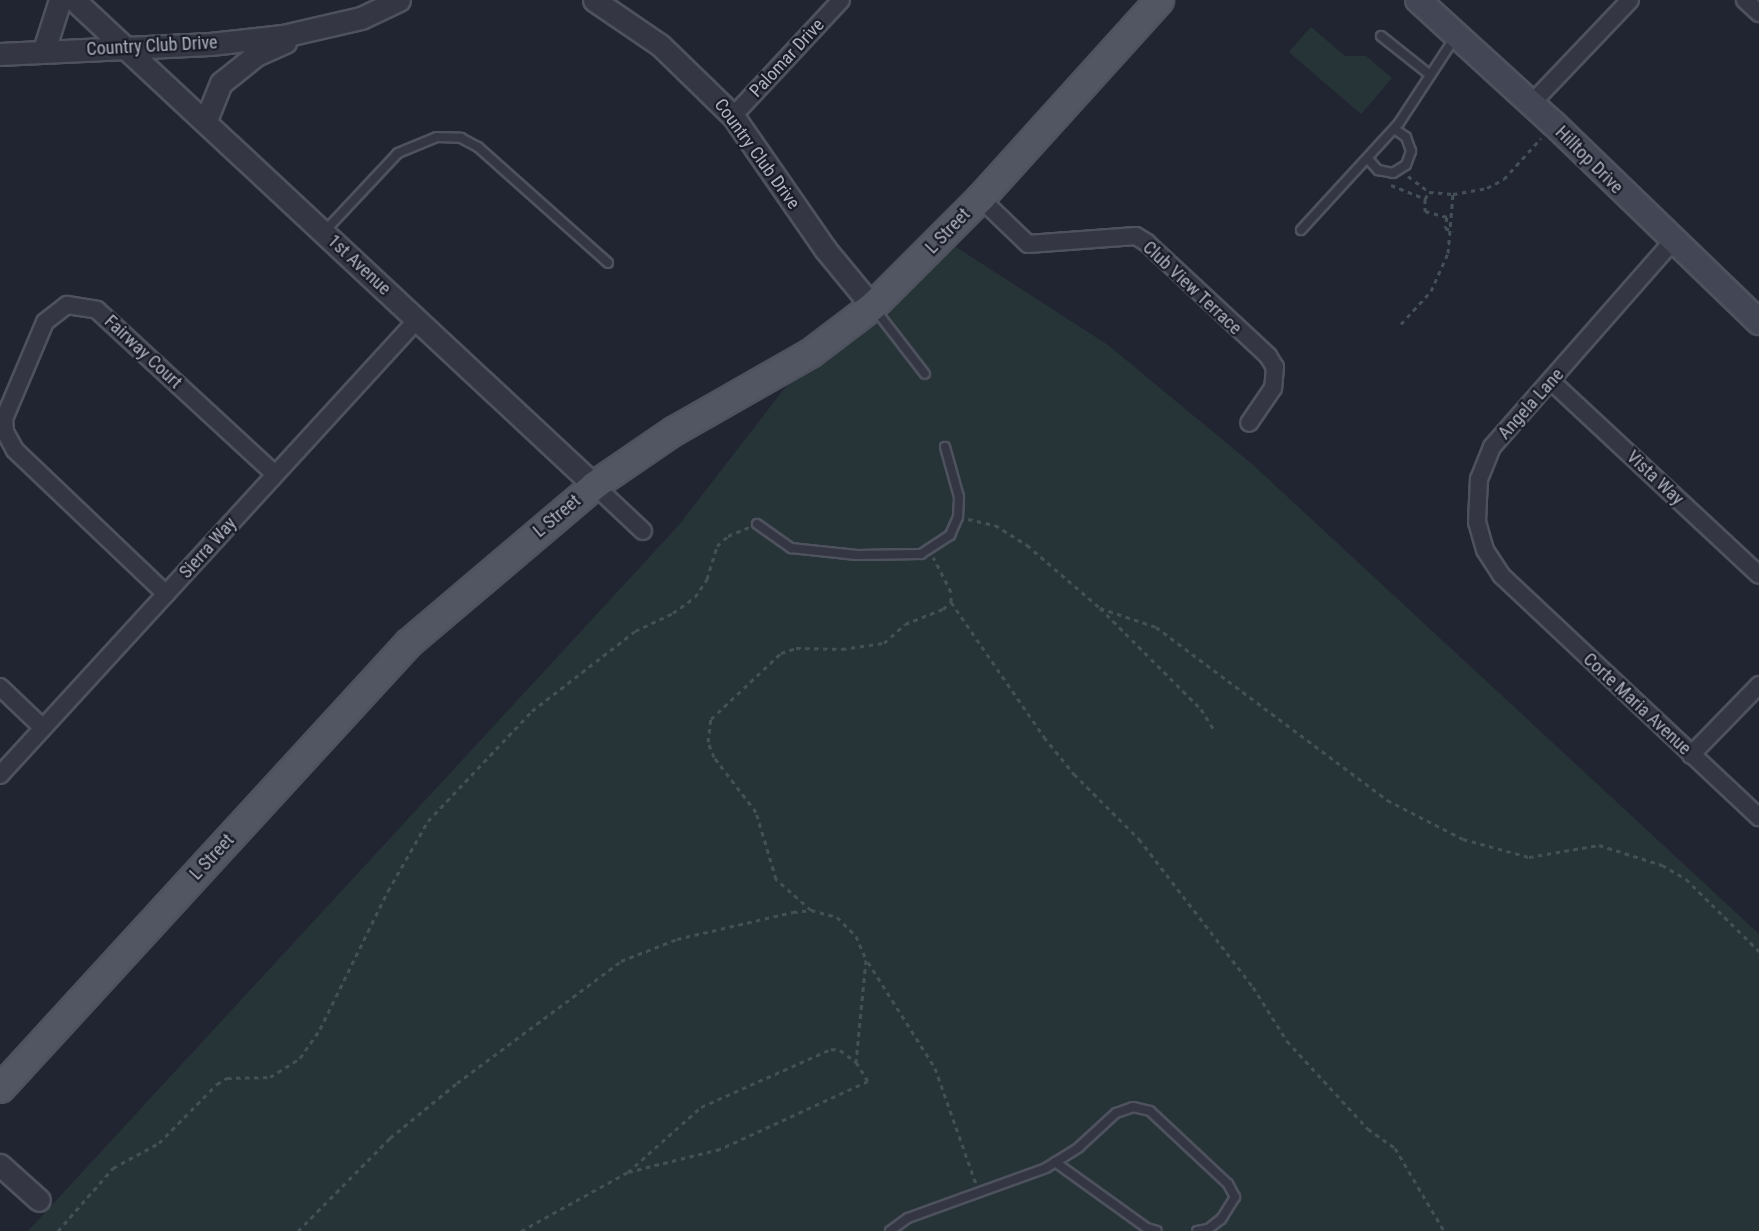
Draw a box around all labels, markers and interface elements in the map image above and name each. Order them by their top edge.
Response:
street label: Palomar Drive [745,14,829,102]
street label: Country Club Drive [86,32,218,60]
street label: Country Club Drive [710,95,804,213]
street label: Hilltop Drive [1551,122,1627,198]
street label: L Street [921,204,975,258]
street label: 1st Avenue [323,230,395,300]
street label: Club View Terrace [1138,237,1246,339]
street label: Fairway Court [100,311,186,393]
street label: Angela Lane [1494,364,1568,444]
street label: Vista Way [1622,446,1688,510]
street label: L Street [529,490,585,542]
street label: Sierra Way [175,513,241,583]
street label: Corte Maria Avenue [1579,649,1695,759]
street label: L Street [185,830,239,884]

